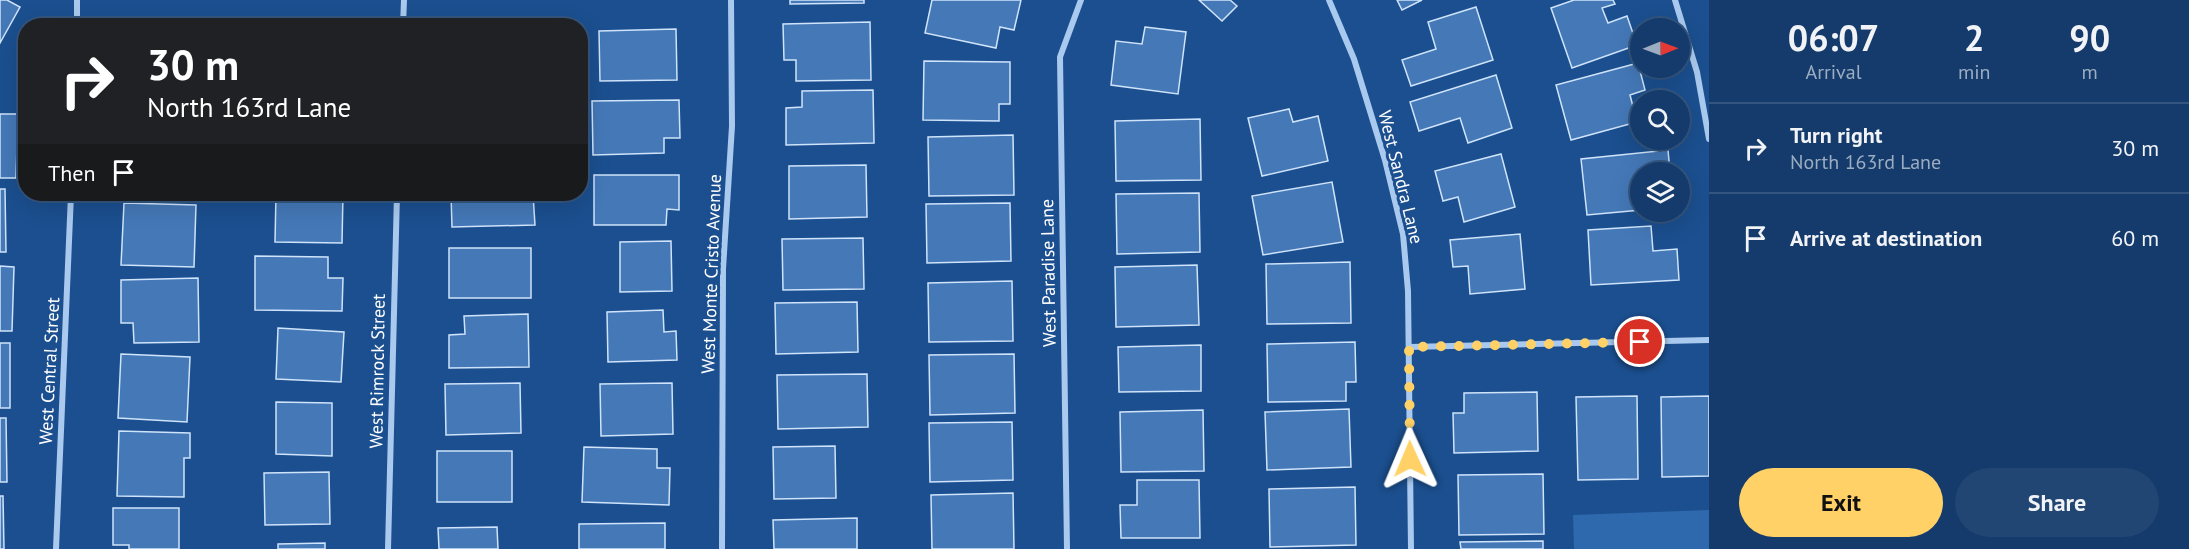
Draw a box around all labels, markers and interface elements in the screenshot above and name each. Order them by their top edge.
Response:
text: 06:07 [1788,14,1879,61]
text: 2 [1964,14,1984,61]
text: 90 [2069,14,2110,61]
north arrow [1630,18,1690,78]
map controls [1630,18,1690,222]
text: 30 m [147,37,239,92]
icon: right [48,42,126,120]
text: Arrival [1805,59,1862,85]
text: min [1958,59,1991,85]
text: m [2082,59,2098,85]
text: North 163rd Lane [147,90,351,124]
button: search [1630,90,1690,150]
street label: West Sandra Lane [1373,108,1429,246]
text: Turn right [1790,121,1882,149]
icon: right [1739,132,1772,165]
text: 30 m [2111,134,2159,162]
text: North 163rd Lane [1790,149,1941,175]
icon: arrive [107,156,140,189]
text: Then [48,159,95,187]
button: layers [1630,162,1690,222]
street label: West Monte Cristo Avenue [696,174,726,374]
street label: West Paradise Lane [1035,199,1061,347]
icon: arrive [1739,222,1772,255]
text: Arrive at destination [1790,224,1982,252]
text: 60 m [2111,224,2159,252]
street label: West Rimrock Street [364,293,390,449]
street label: West Central Street [34,297,64,445]
pin [1614,316,1665,367]
icon: arrive [1623,325,1656,358]
position arrow [1378,427,1442,491]
button: Exit [1739,468,1943,537]
button: Share [1955,468,2159,537]

